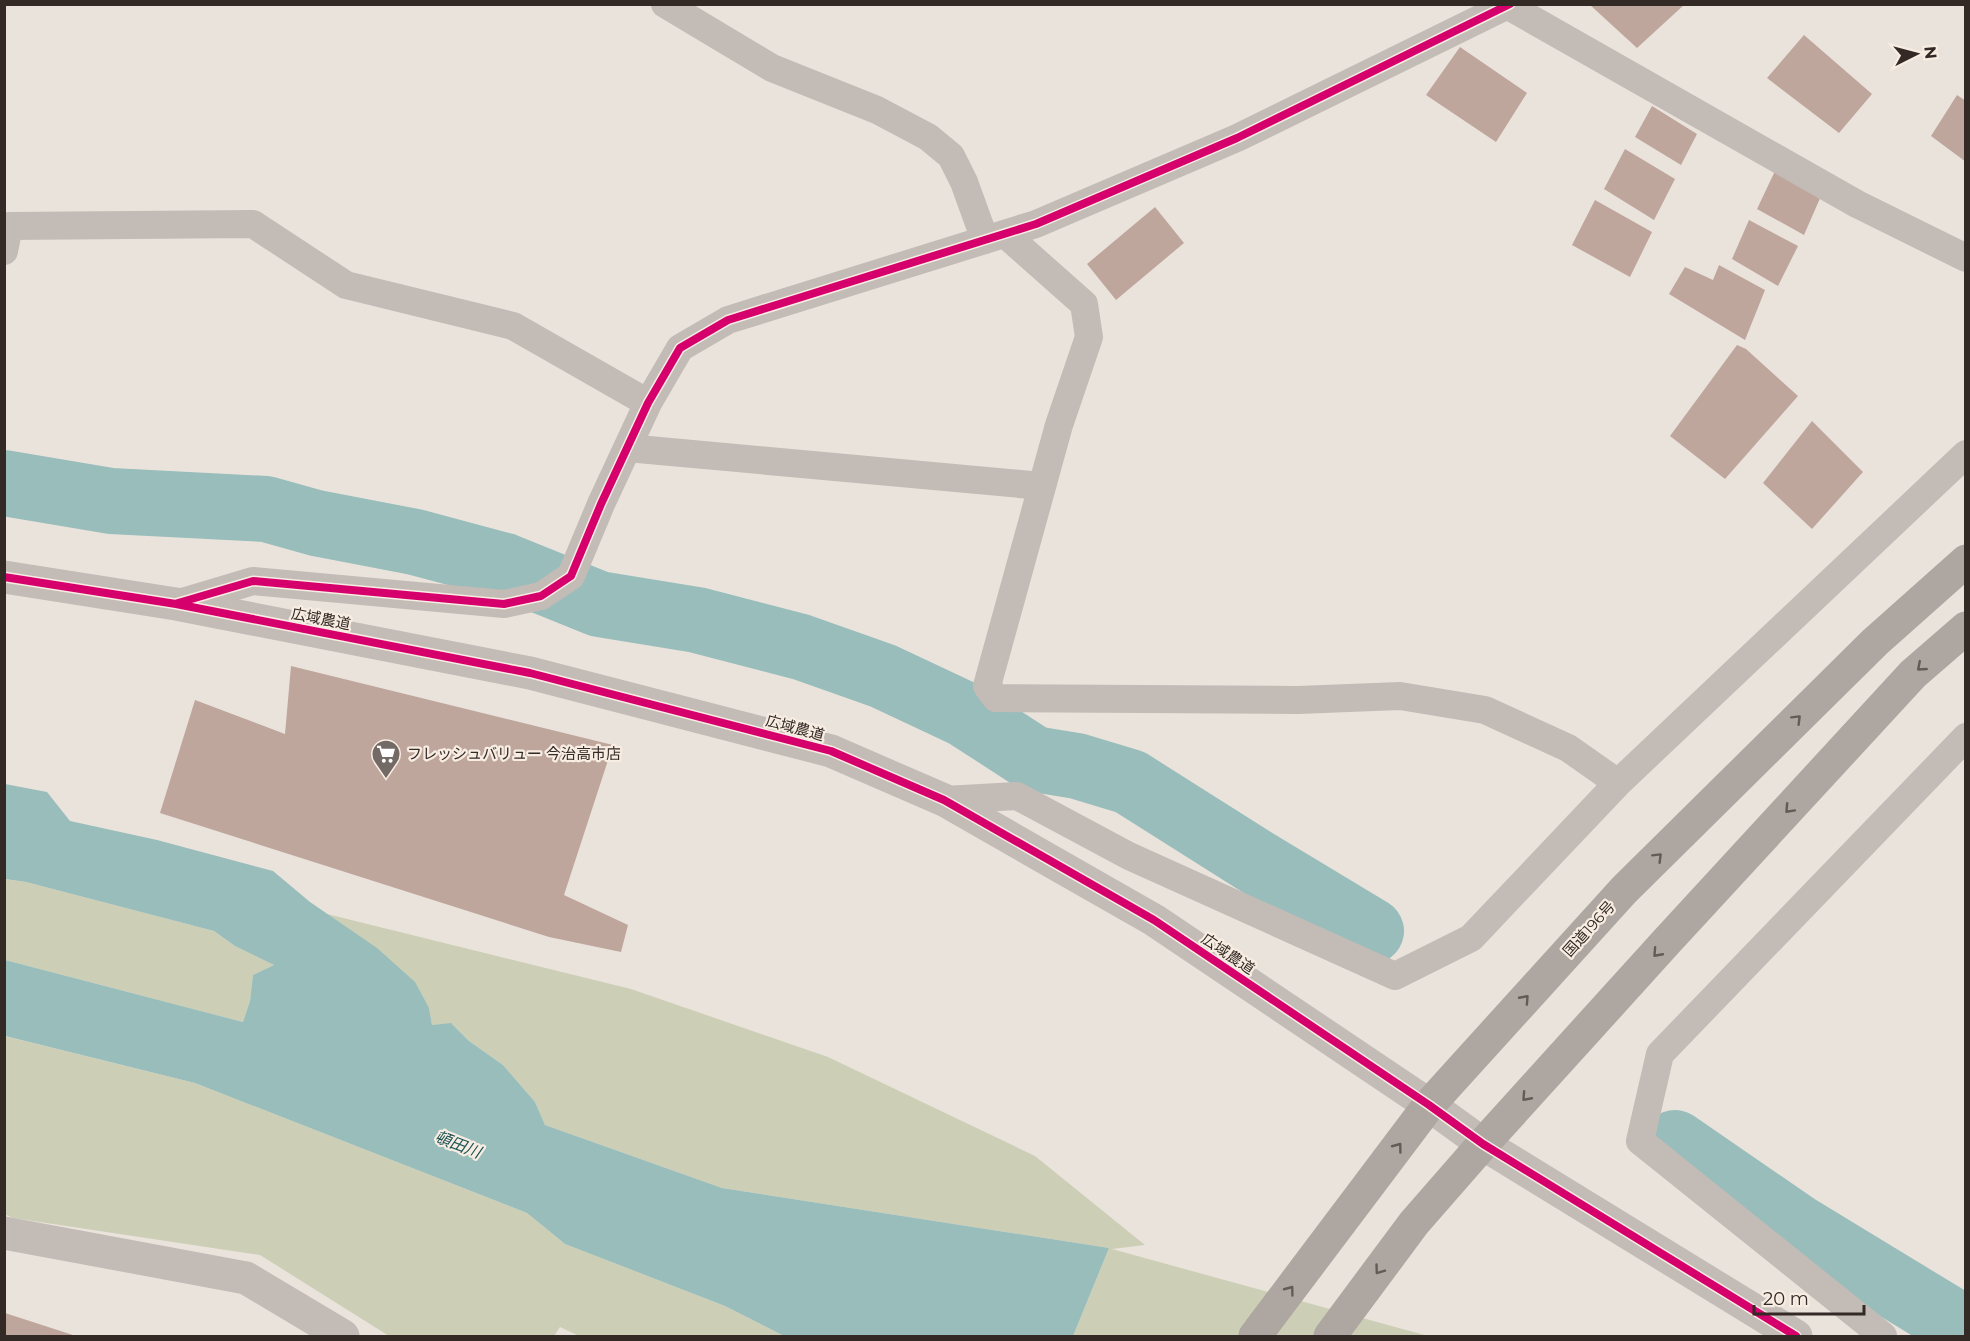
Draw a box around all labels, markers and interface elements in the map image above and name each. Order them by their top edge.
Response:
north arrow [1886,24,1946,84]
text: N [1920,45,1941,60]
street label: 広域農道 [290,603,352,634]
one-way arrow [1917,659,1928,670]
street label: 広域農道 [764,711,827,744]
one-way arrow [1789,716,1800,727]
supermarket icon: フレッシュバリュー 今治高市店 [370,738,402,780]
place label: フレッシュバリュー 今治高市店 [407,744,621,763]
one-way arrow [1785,802,1796,813]
one-way arrow [1650,853,1661,864]
street label: 国道196号 [1559,897,1619,961]
street label: 広域農道 [1198,929,1258,978]
one-way arrow [1653,946,1664,956]
one-way arrow [1518,995,1529,1006]
one-way arrow [1522,1090,1533,1101]
water label: 頓田川 [432,1127,485,1163]
one-way arrow [1390,1142,1401,1153]
one-way arrow [1375,1263,1386,1274]
scale bar [1754,1278,1864,1316]
one-way arrow [1283,1285,1294,1296]
text: 20 m [1763,1288,1809,1310]

